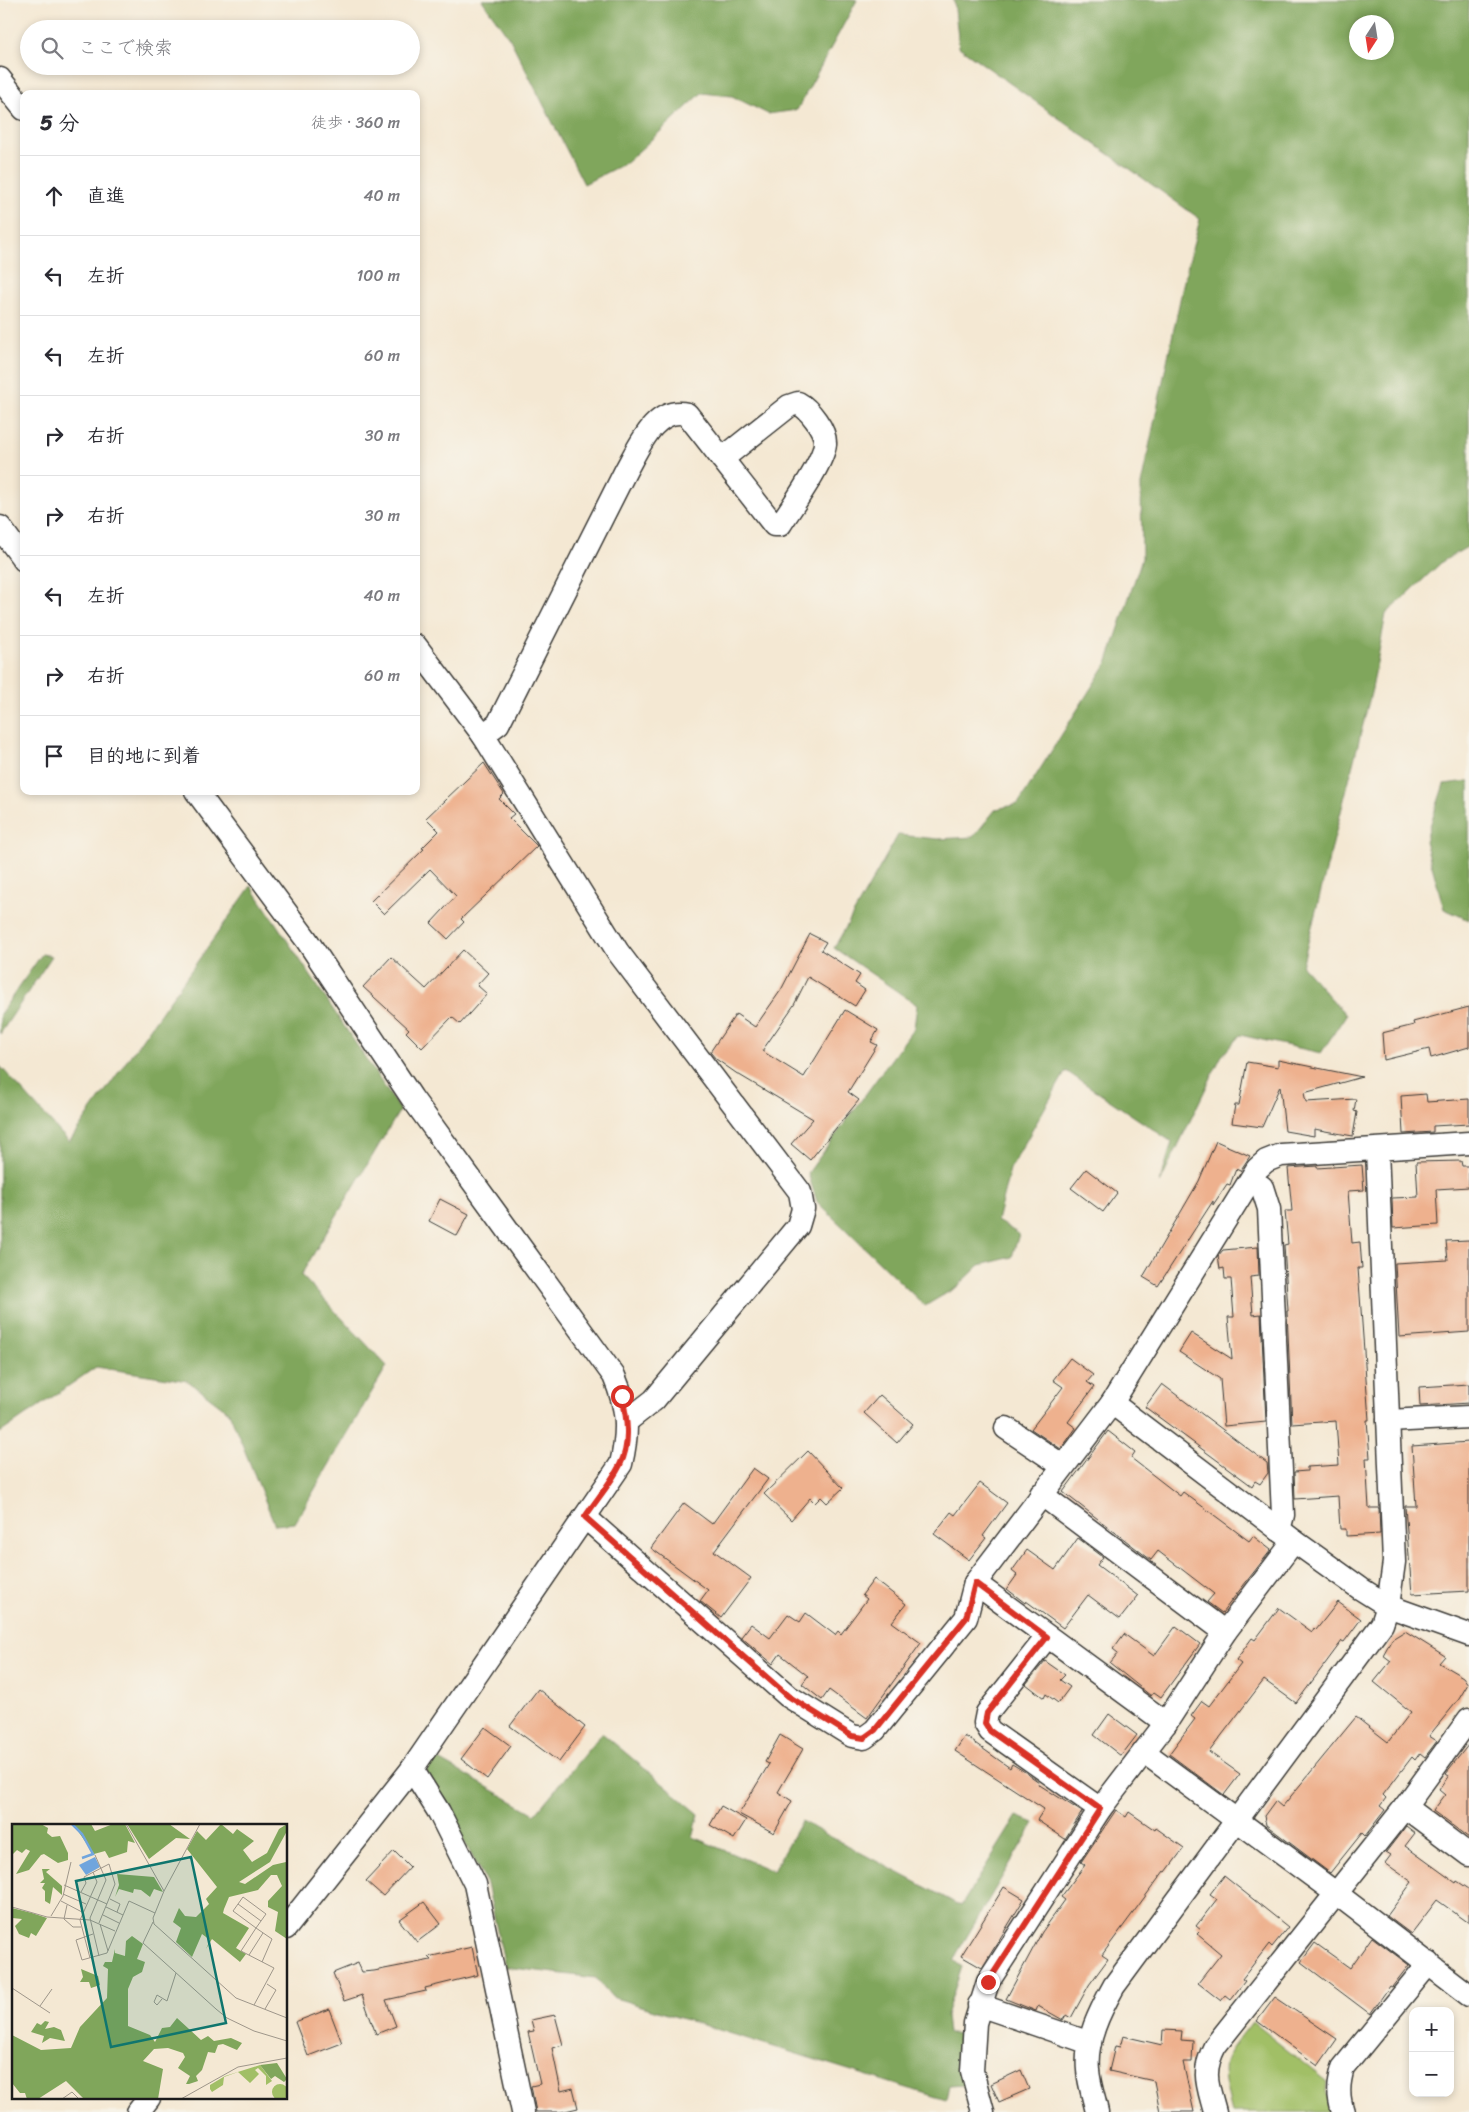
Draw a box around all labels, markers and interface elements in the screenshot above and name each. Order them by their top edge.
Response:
north arrow [1349,15,1394,60]
search box [20,20,420,75]
text: ここで検索 [78,31,173,64]
icon: search [38,34,66,62]
text: 5 分 [40,104,79,142]
text: 徒歩 · 360 m [311,108,400,137]
text: 直進 [87,179,125,212]
text: 40 m [363,181,400,210]
icon: ahead [40,182,68,210]
text: 左折 [87,259,125,292]
text: 100 m [356,261,400,290]
icon: left [40,262,68,290]
text: 左折 [87,339,125,372]
text: 60 m [364,341,400,370]
icon: left [40,342,68,370]
text: 右折 [87,419,125,452]
text: 30 m [365,421,400,450]
icon: right [40,422,68,450]
text: 右折 [87,499,125,532]
text: 30 m [365,501,400,530]
icon: right [40,502,68,530]
text: 左折 [87,579,125,612]
text: 40 m [363,581,400,610]
icon: left [40,582,68,610]
text: 右折 [87,659,125,692]
text: 60 m [364,661,400,690]
icon: right [40,662,68,690]
text: 目的地に到着 [87,739,201,772]
icon: arrive [40,742,68,770]
route start [611,1385,634,1408]
inset map [12,1824,288,2100]
route end [977,1971,1000,1994]
map controls [1409,2007,1454,2097]
button: + [1409,2007,1454,2052]
button: − [1409,2052,1454,2097]

